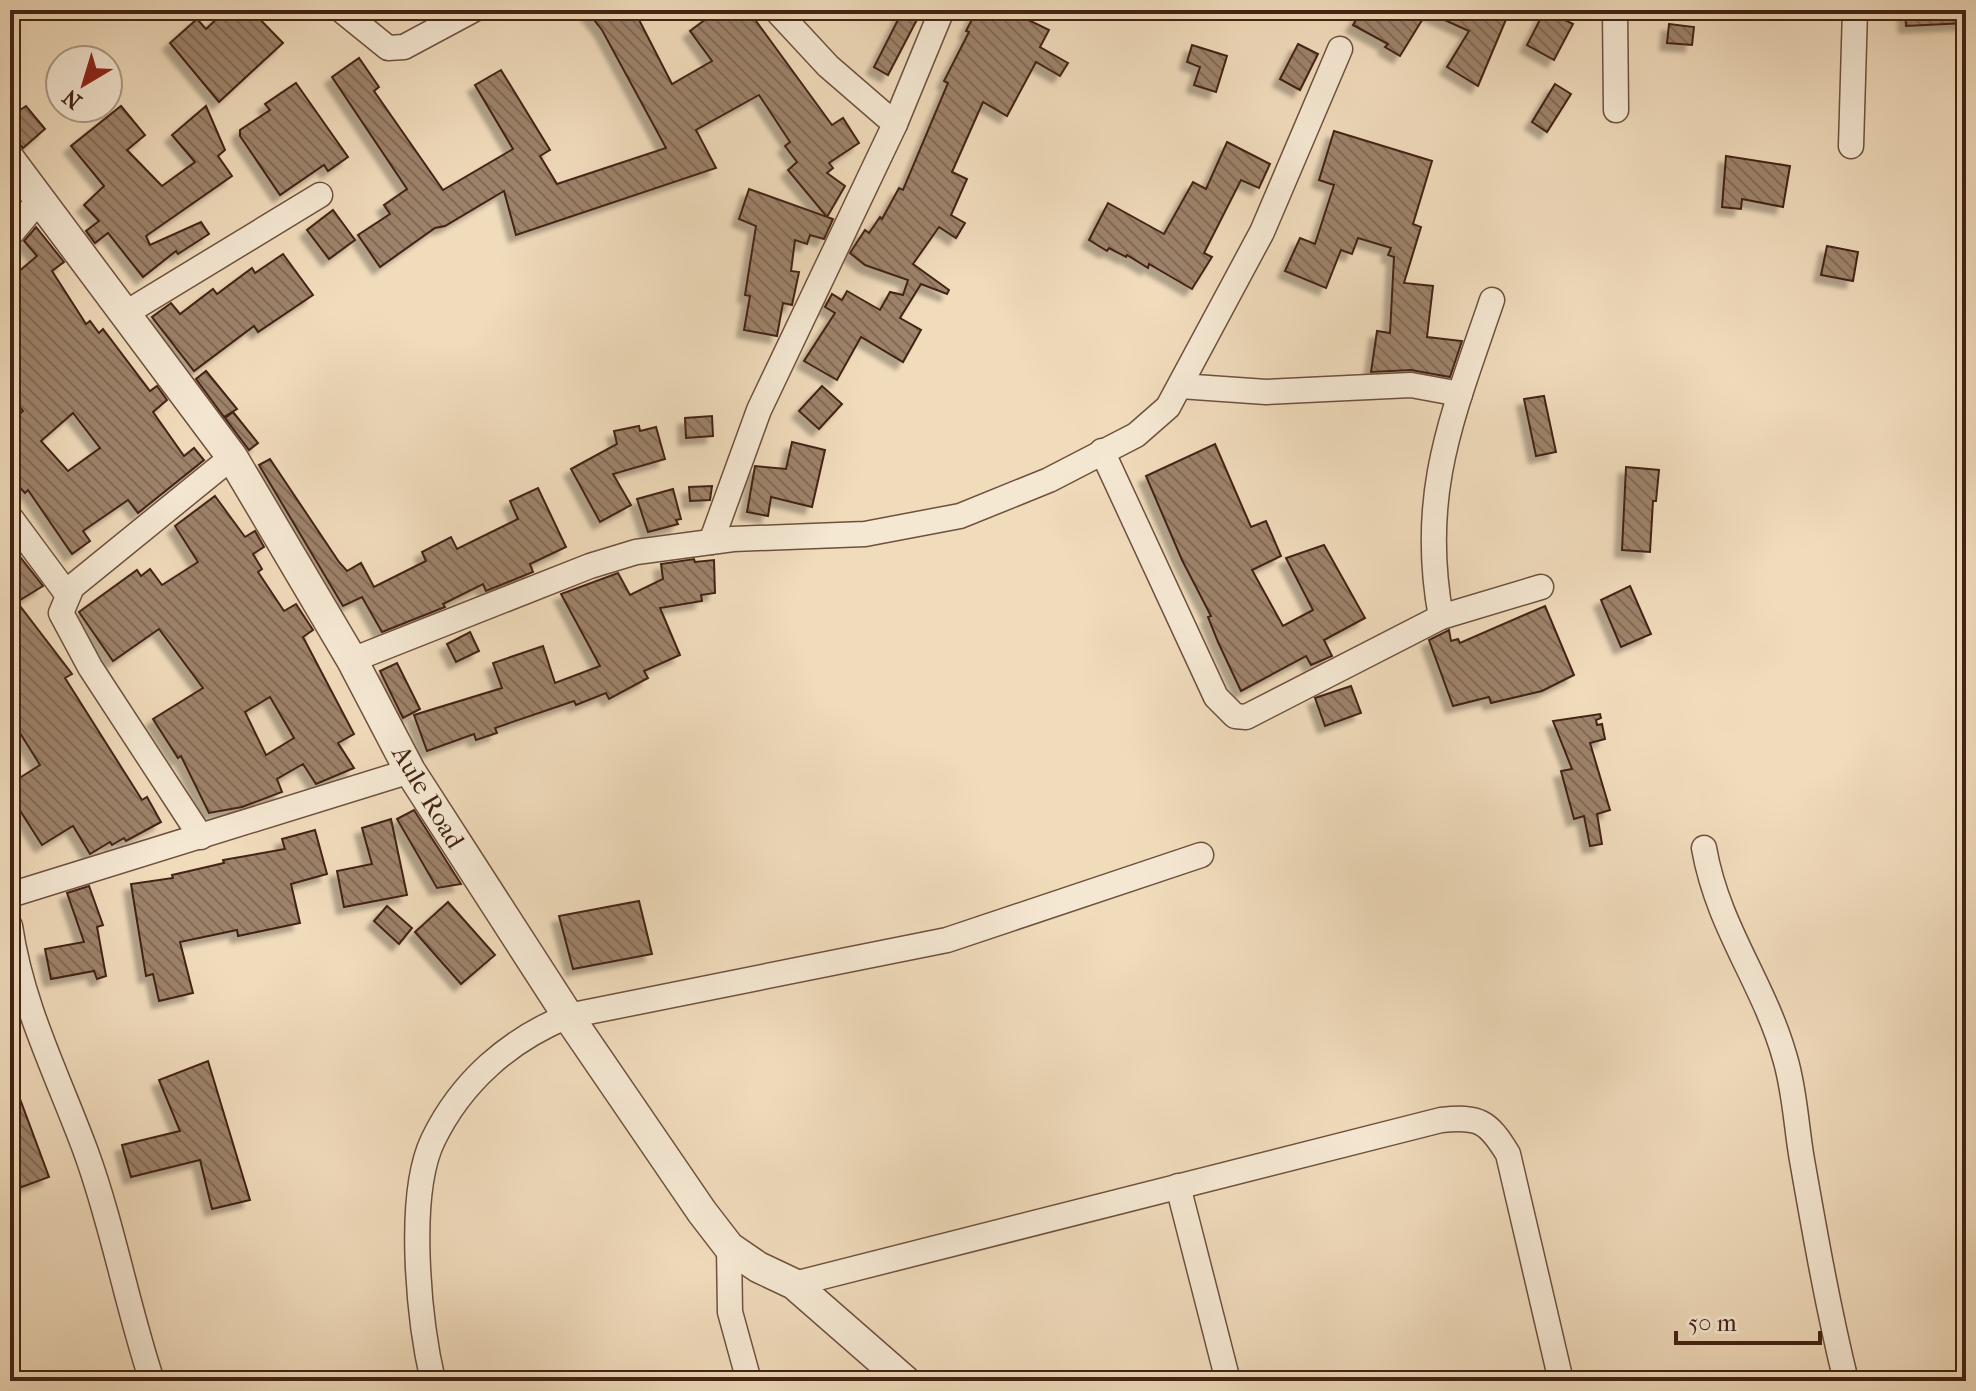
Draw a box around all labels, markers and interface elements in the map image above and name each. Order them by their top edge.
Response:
north arrow [44,44,124,124]
text: N [57,83,87,114]
street label: Aule Road [385,739,471,855]
scale bar [1676,1295,1820,1345]
text: 50 m [1688,1309,1737,1337]

